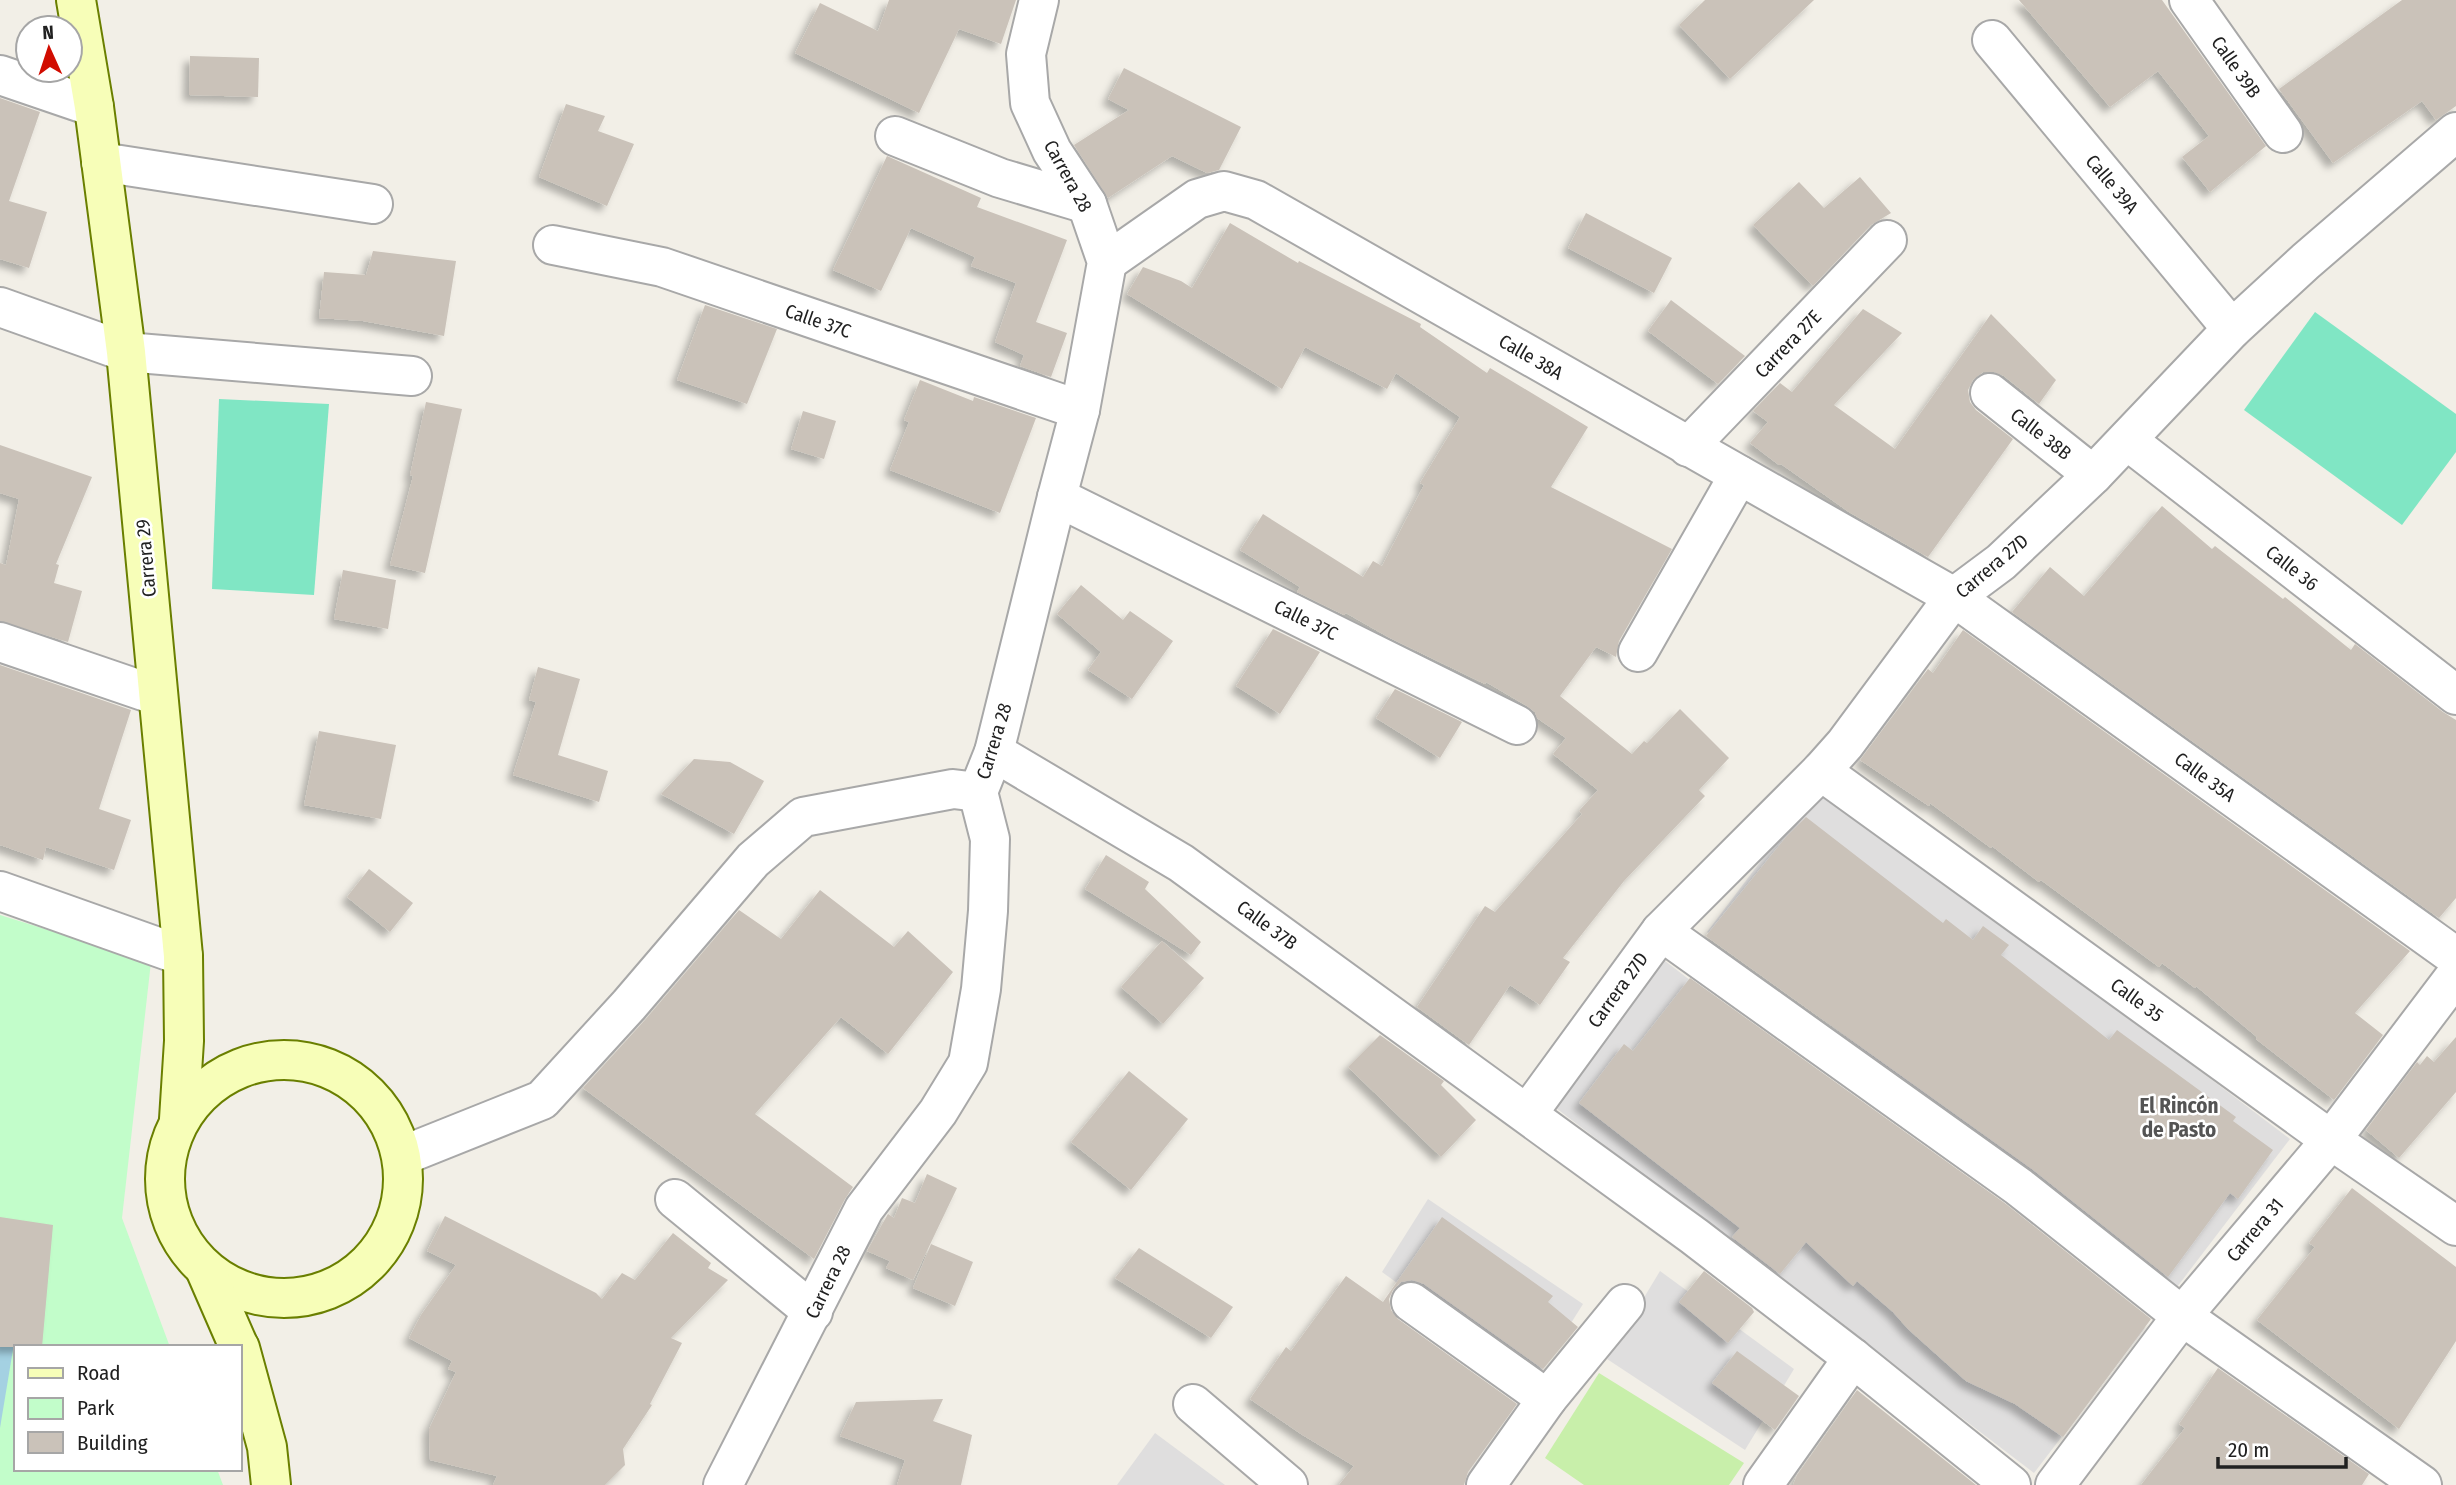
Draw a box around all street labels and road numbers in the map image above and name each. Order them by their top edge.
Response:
street label: Calle 39B [2206,32,2266,102]
street label: Carrera 28 [1039,136,1097,216]
street label: Calle 39A [2081,150,2143,218]
street label: Calle 37C [782,299,854,343]
street label: Carrera 27E [1750,305,1826,383]
street label: Calle 38A [1495,329,1567,385]
street label: Calle 38B [2006,403,2076,465]
street label: Carrera 29 [131,518,161,598]
street label: Carrera 27D [1951,529,2033,603]
street label: Calle 36 [2261,540,2323,596]
street label: Calle 37C [1270,595,1342,645]
street label: Carrera 28 [972,700,1016,782]
street label: Calle 35A [2170,747,2240,807]
street label: Calle 37B [1232,895,1302,955]
street label: Carrera 27D [1583,948,1653,1032]
street label: Calle 35 [2106,973,2168,1027]
street label: Carrera 31 [2222,1193,2288,1267]
street label: Carrera 28 [800,1242,856,1322]

